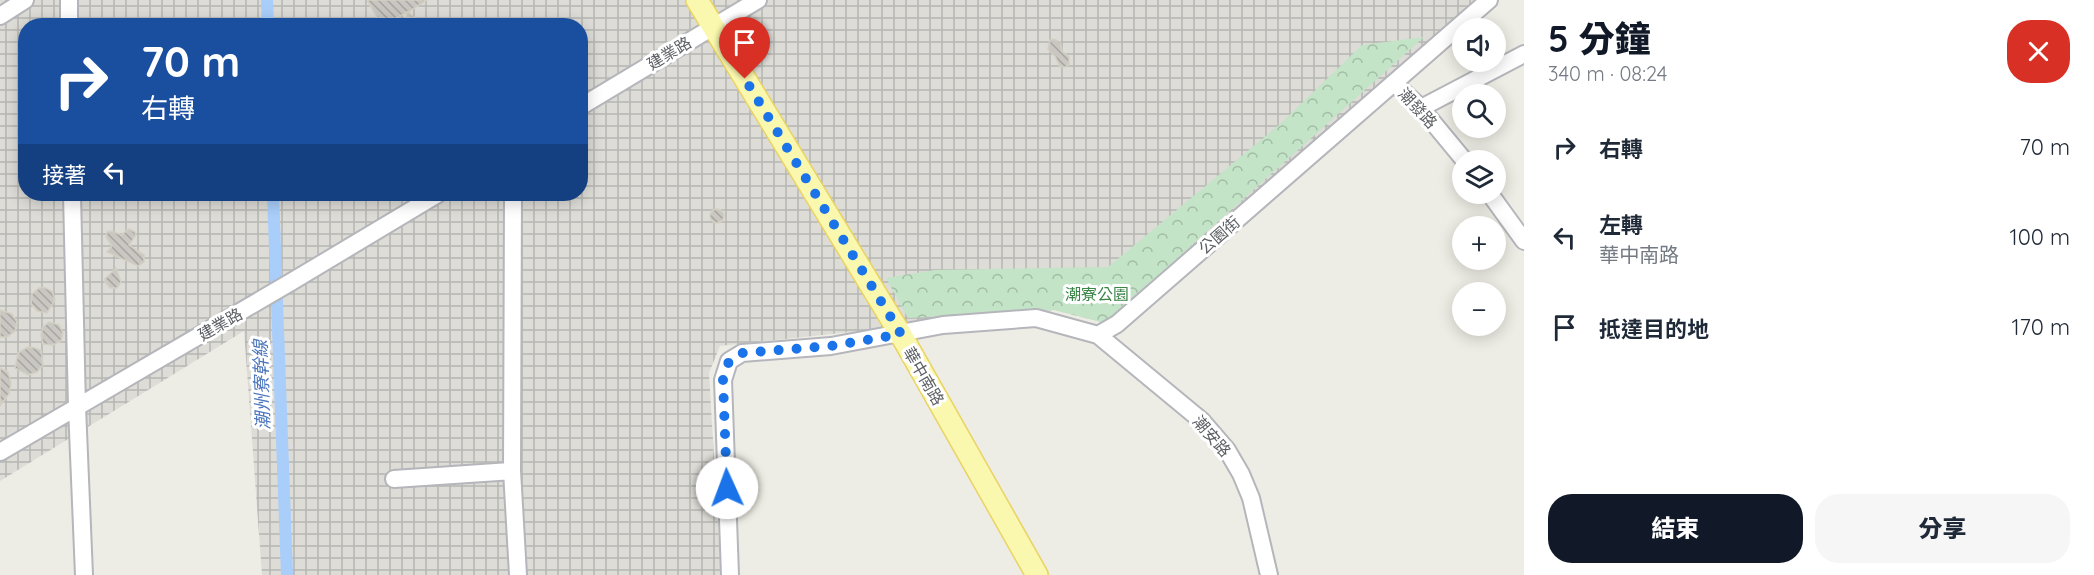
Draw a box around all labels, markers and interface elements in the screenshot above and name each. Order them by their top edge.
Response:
text: 5 分鐘 [1548,16,1651,61]
pin [719,17,770,79]
map controls [1452,18,1506,336]
button: sound [1452,18,1506,72]
button: close [2007,20,2070,83]
icon: arrive [728,26,761,59]
street label: 建業路 [643,32,695,74]
text: 70 m [141,35,240,88]
icon: right [42,42,120,120]
text: 340 m · 08:24 [1548,61,1667,86]
street label: 潮發路 [1394,84,1442,132]
button: search [1452,84,1506,138]
text: 右轉 [141,91,195,125]
icon: right [1548,131,1581,164]
text: 70 m [2020,133,2070,161]
text: 右轉 [1599,135,1643,163]
button: layers [1452,150,1506,204]
icon: left [98,156,131,189]
text: 接著 [42,161,86,189]
text: 左轉 [1599,211,1643,239]
street label: 公園街 [1194,212,1244,258]
button: + [1452,216,1506,270]
icon: left [1548,221,1581,254]
text: 100 m [2010,223,2070,251]
text: 華中南路 [1599,242,1679,267]
button: − [1452,282,1506,336]
park label: 潮寮公園 [1065,284,1129,304]
street label: 建業路 [194,303,246,345]
icon: arrive [1548,311,1581,344]
text: 170 m [2011,313,2070,341]
text: 抵達目的地 [1599,315,1709,343]
water label: 潮州寮幹線 [248,338,275,430]
street label: 華中南路 [899,343,949,409]
street label: 潮安路 [1189,411,1235,461]
position arrow [695,456,759,520]
button: 結束 [1548,494,1803,563]
button: 分享 [1815,494,2070,563]

